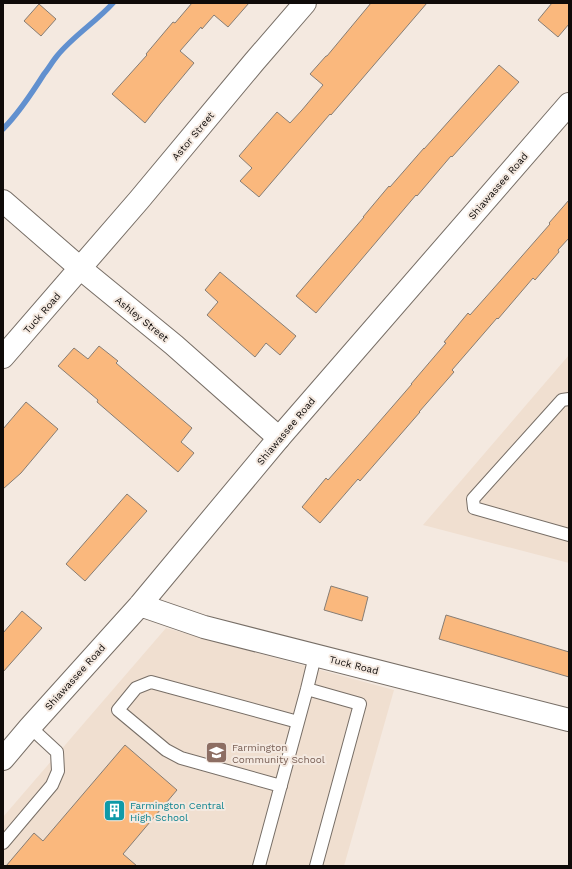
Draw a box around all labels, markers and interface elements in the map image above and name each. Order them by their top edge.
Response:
street label: Astor Street [170,109,217,162]
street label: Shiawassee Road [466,150,530,222]
street label: Tuck Road [21,290,63,336]
street label: Ashley Street [113,294,171,344]
street label: Shiawassee Road [255,395,317,467]
street label: Shiawassee Road [43,642,107,712]
street label: Tuck Road [328,654,380,676]
school or university icon: Farmington Community School [204,740,230,766]
place label: Farmington Community School [232,742,325,765]
building icon: Farmington Central High School [101,798,127,824]
place label: Farmington Central High School [130,800,224,823]

